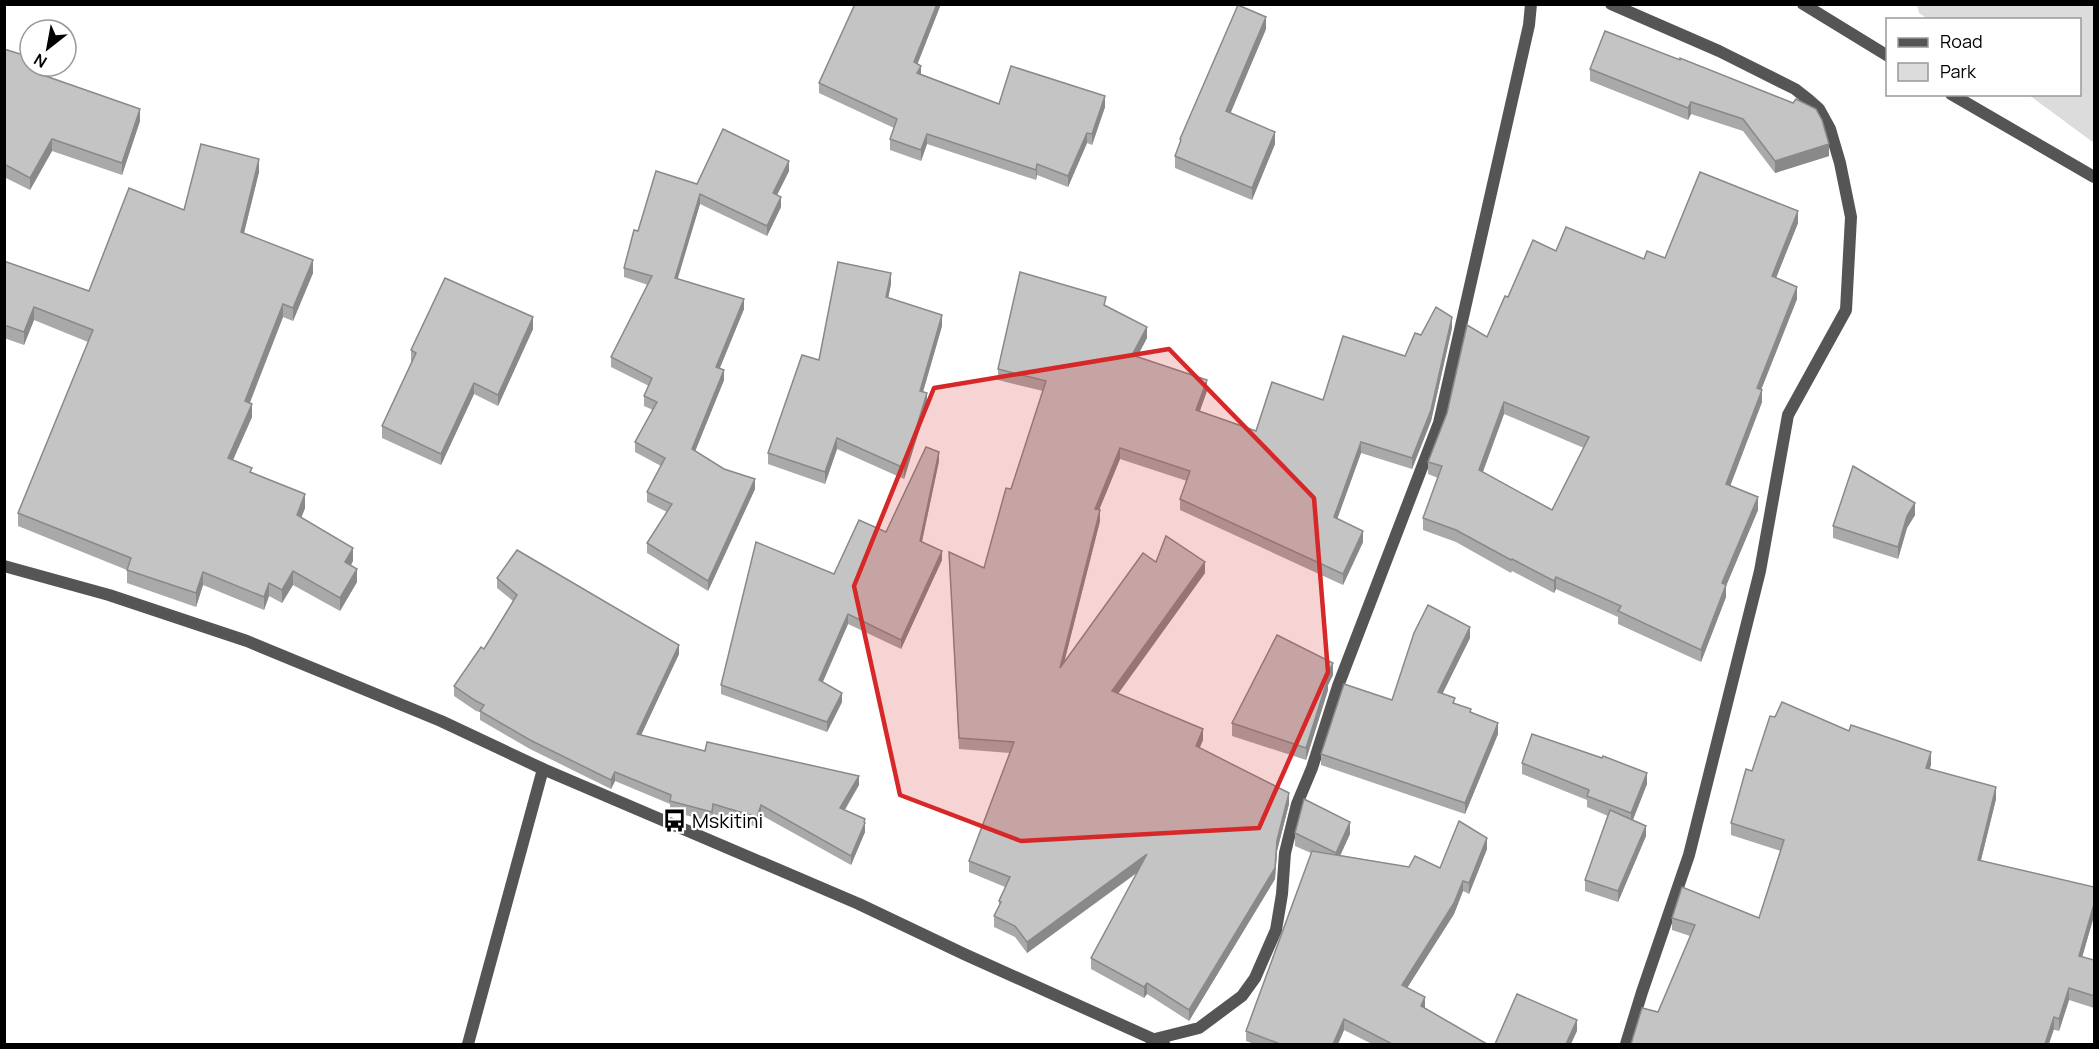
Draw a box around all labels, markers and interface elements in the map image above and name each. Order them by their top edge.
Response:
north arrow [18,18,78,78]
legend [1886,18,2081,96]
text: Road [1940,29,1983,53]
text: N [30,48,51,73]
text: Park [1940,59,1977,83]
place label: Mskitini [692,807,763,834]
bus stop icon: Mskitini [661,808,687,834]

